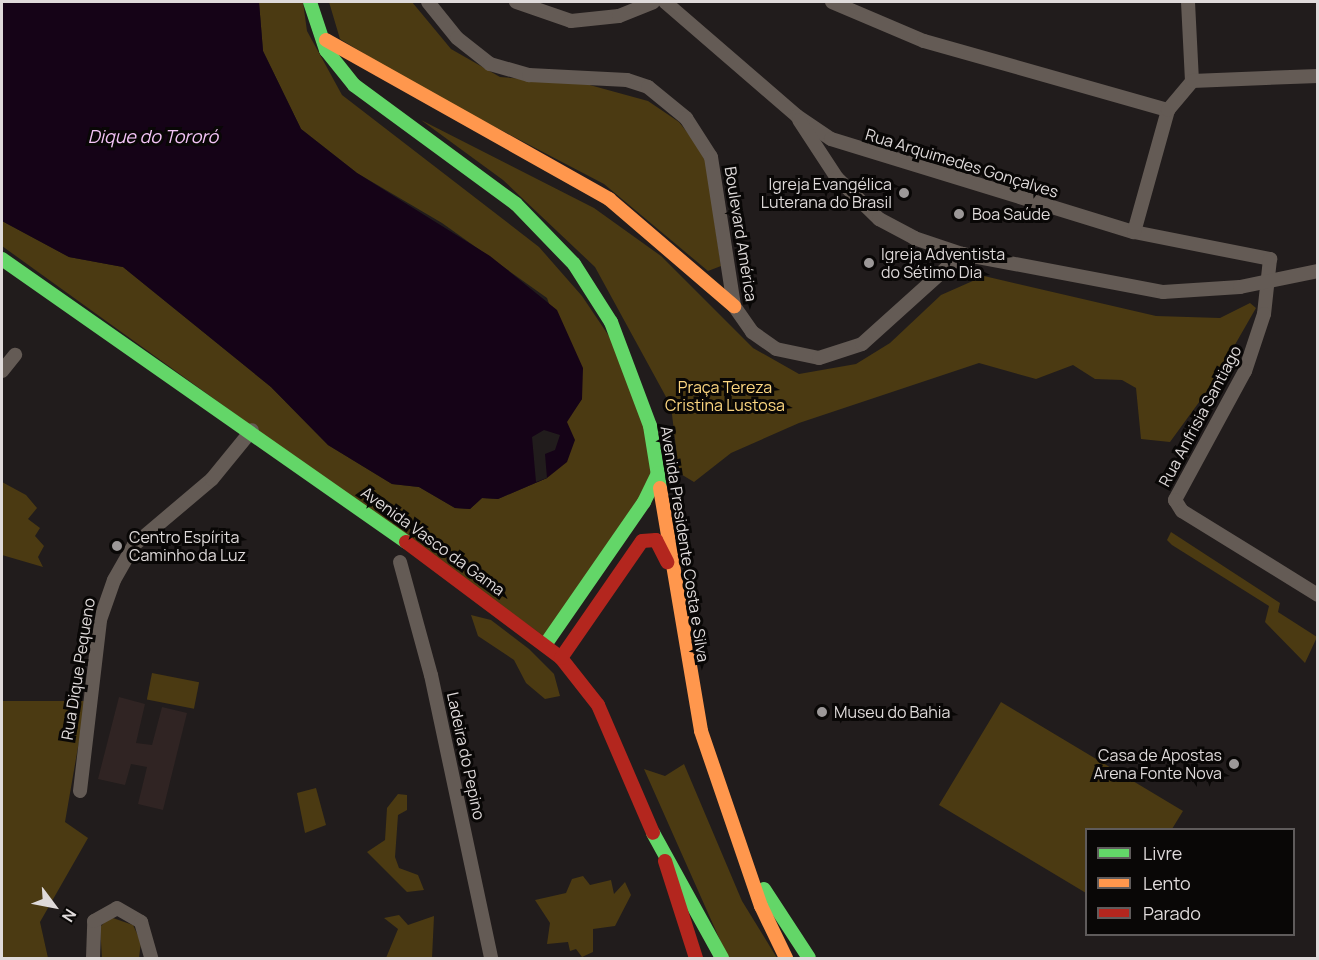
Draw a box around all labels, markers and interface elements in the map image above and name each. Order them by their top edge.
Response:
street label: Rua Arquimedes Gonçalves [863,124,1061,202]
water label: Dique do Tororó [88,125,218,147]
street label: Boulevard América [721,165,761,303]
place label: Igreja Evangélica Luterana do Brasil [761,174,892,212]
marker: Igreja Evangélica Luterana do Brasil [897,186,911,200]
place label: Boa Saúde [972,204,1050,224]
marker: Boa Saúde [950,205,968,223]
place label: Igreja Adventista do Sétimo Dia [881,244,1005,282]
marker: Igreja Adventista do Sétimo Dia [862,256,876,270]
street label: Rua Anfrisia Santiago [1155,342,1245,490]
park label: Praça Tereza Cristina Lustosa [665,377,785,415]
street label: Avenida Presidente Costa e Silva [657,425,713,663]
street label: Avenida Vasco da Gama [357,482,509,600]
place label: Centro Espírita Caminho da Luz [129,527,246,565]
marker: Centro Espírita Caminho da Luz [110,539,124,553]
street label: Rua Dique Pequeno [57,597,99,741]
street label: Ladeira do Pepino [443,690,489,822]
place label: Museu do Bahia [834,702,950,722]
marker: Museu do Bahia [815,705,829,719]
place label: Casa de Apostas Arena Fonte Nova [1093,745,1222,783]
marker: Casa de Apostas Arena Fonte Nova [1227,757,1241,771]
legend [1085,828,1295,936]
text: Livre [1143,841,1182,865]
text: Lento [1143,871,1191,895]
north arrow [24,876,84,936]
text: Parado [1143,901,1201,925]
text: N [57,905,82,926]

